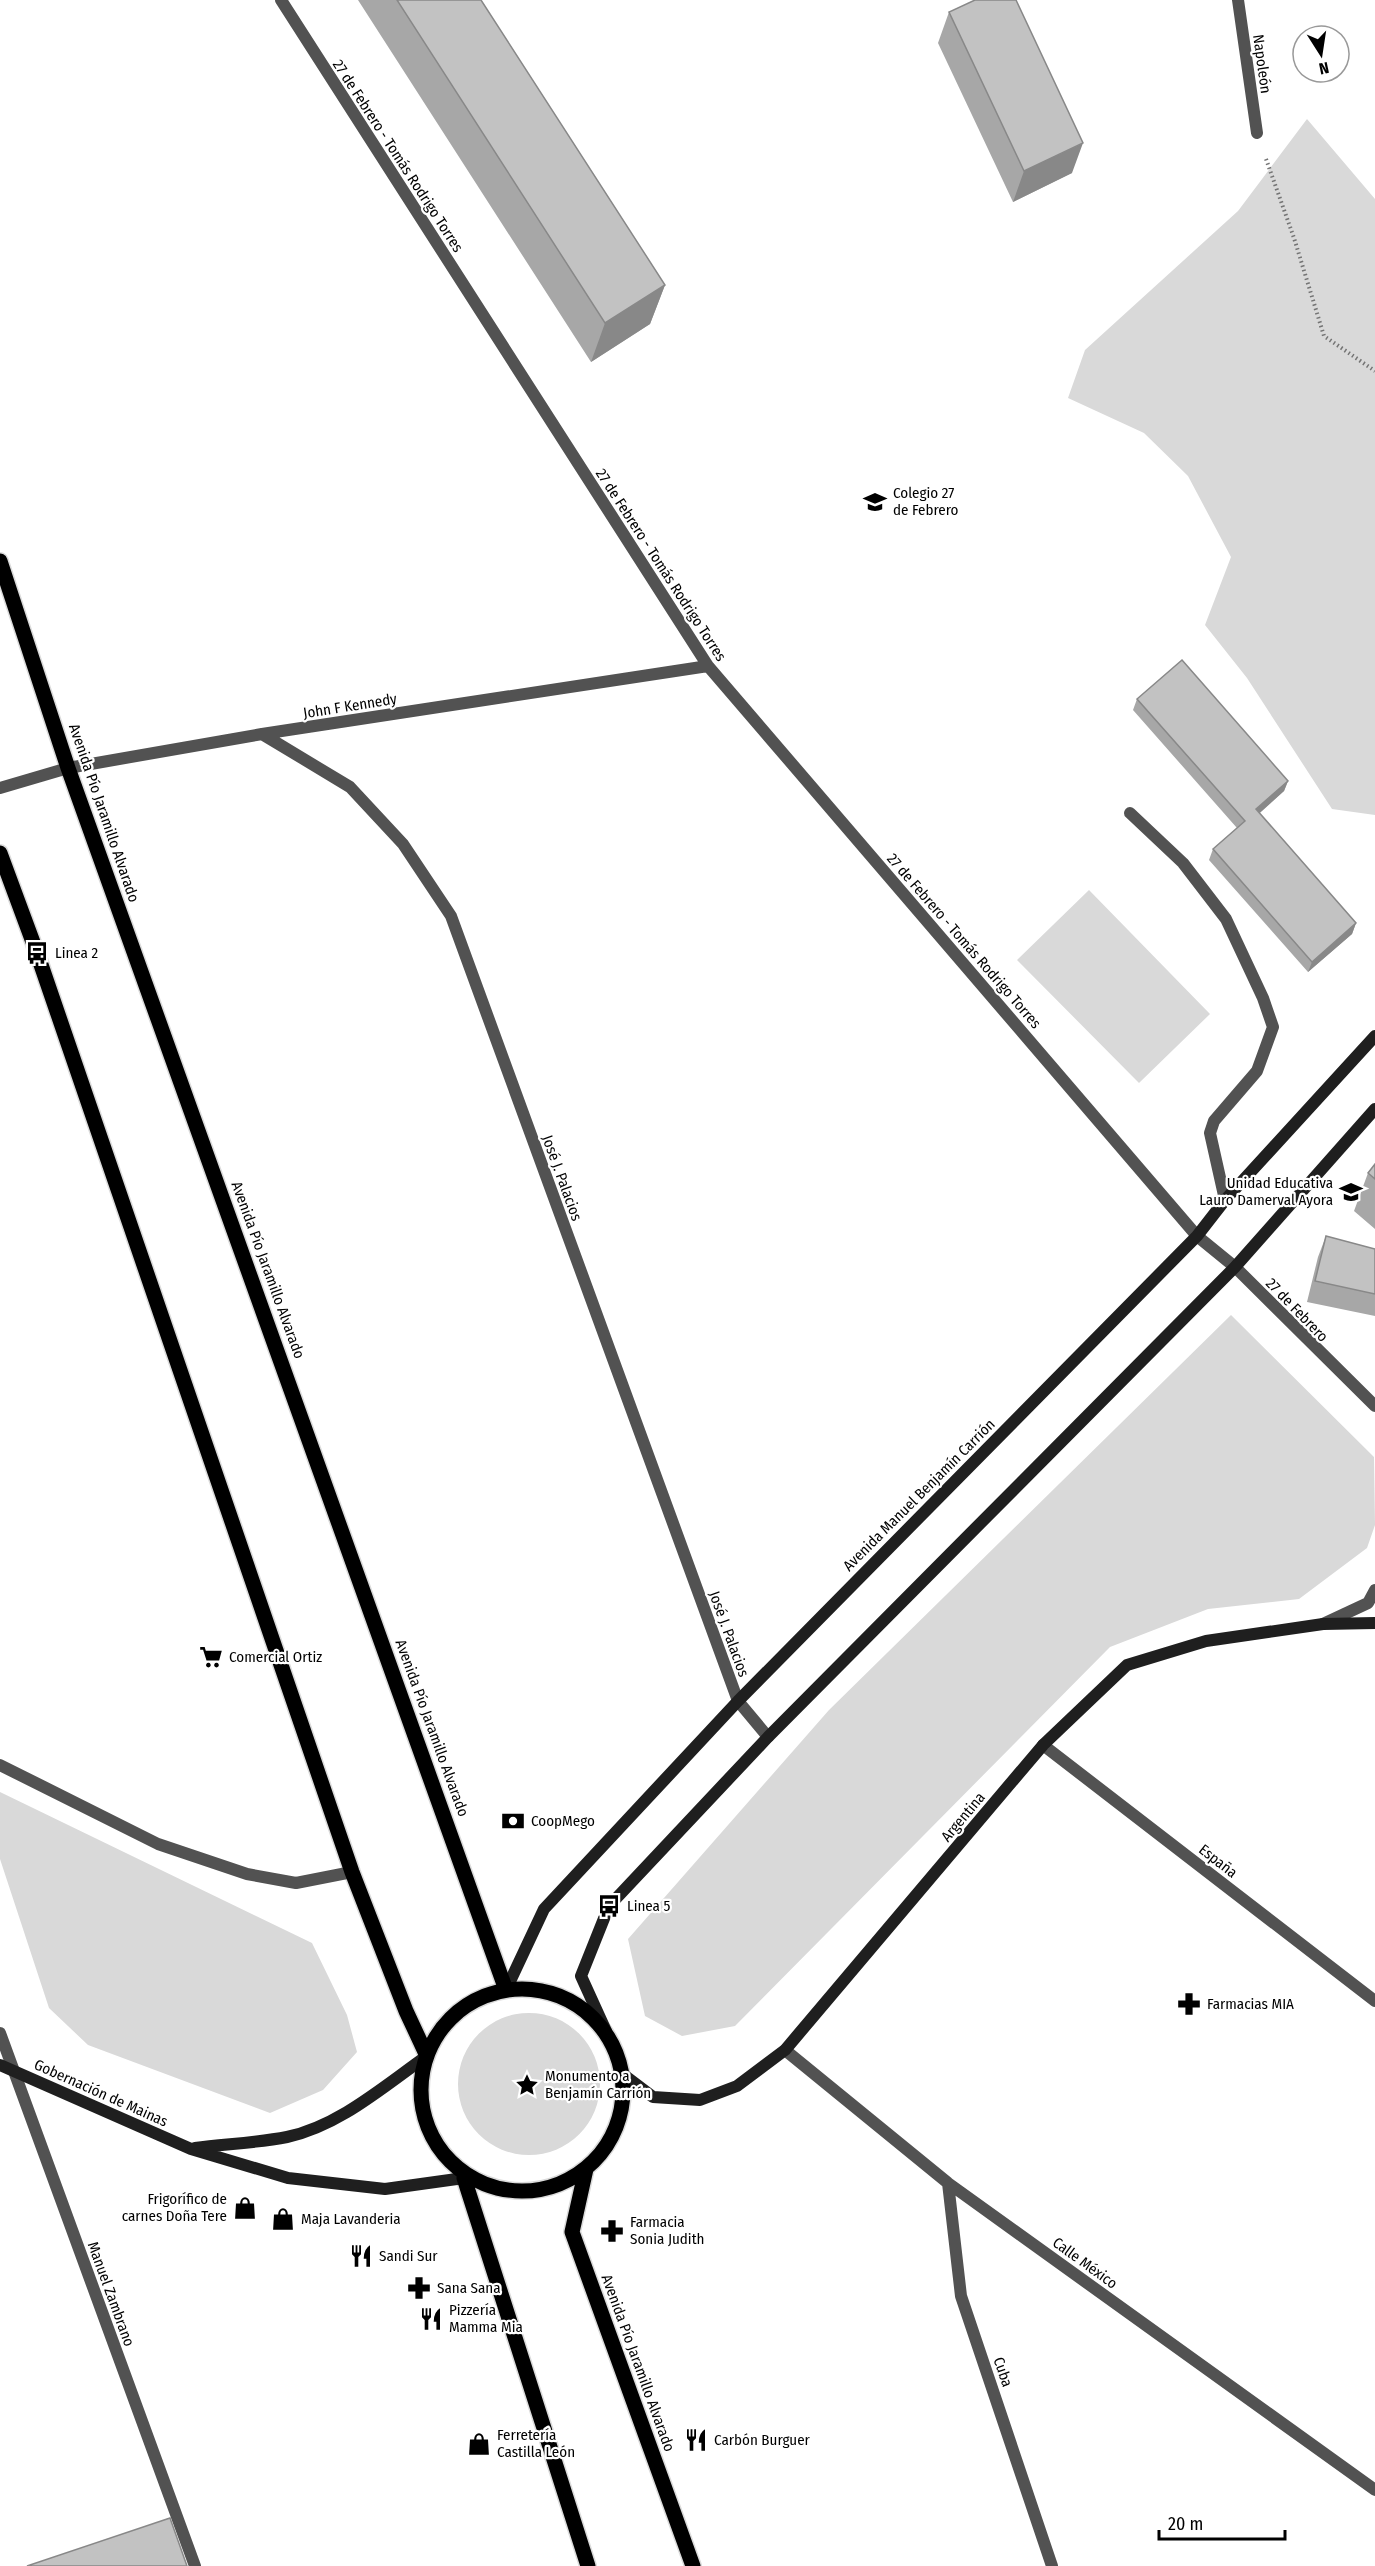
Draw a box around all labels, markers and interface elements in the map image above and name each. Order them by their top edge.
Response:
north arrow [1291,24,1351,84]
street label: Napoleón [1249,33,1275,95]
street label: 27 de Febrero - Tomás Rodrigo Torres [329,56,467,256]
text: N [1317,58,1331,78]
street label: 27 de Febrero - Tomás Rodrigo Torres [592,465,730,665]
place label: Colegio 27 de Febrero [893,484,958,519]
school or university icon: Colegio 27 de Febrero [862,489,888,515]
street label: John F Kennedy [302,690,398,722]
street label: Avenida Pío Jaramillo Alvarado [65,722,143,905]
street label: 27 de Febrero - Tomás Rodrigo Torres [883,850,1045,1032]
bus stop icon: Linea 2 [24,940,50,966]
place label: Linea 2 [55,944,98,962]
street label: José J. Palacios [538,1133,586,1223]
place label: Unidad Educativa Lauro Damerval Ayora [1199,1174,1333,1209]
street label: Avenida Pío Jaramillo Alvarado [228,1179,309,1361]
school or university icon: Unidad Educativa Lauro Damerval Ayora [1338,1179,1364,1205]
street label: 27 de Febrero [1262,1274,1332,1346]
street label: Avenida Manuel Benjamín Carrión [839,1415,999,1575]
street label: José J. Palacios [705,1589,753,1679]
street label: Avenida Pío Jaramillo Alvarado [392,1637,473,1819]
supermarket icon: Comercial Ortiz [198,1644,224,1670]
place label: Comercial Ortiz [229,1648,322,1666]
street label: Argentina [937,1789,989,1845]
bank icon: CoopMego [500,1808,526,1834]
place label: CoopMego [531,1812,595,1830]
street label: España [1195,1840,1241,1882]
bus stop icon: Linea 5 [596,1893,622,1919]
place label: Linea 5 [627,1897,670,1915]
pharmacy icon: Farmacias MIA [1176,1991,1202,2017]
place label: Farmacias MIA [1207,1995,1294,2013]
street label: Gobernación de Mainas [31,2055,171,2131]
place label: Monumento a Benjamín Carrión [545,2067,651,2102]
place icon: Monumento a Benjamín Carrión [514,2072,540,2098]
place label: Frigorífico de carnes Doña Tere [122,2190,227,2225]
shop icon: Frigorífico de carnes Doña Tere [232,2195,258,2221]
shop icon: Maja Lavanderia [270,2206,296,2232]
place label: Maja Lavanderia [301,2210,401,2228]
place label: Farmacia Sonia Judith [630,2213,704,2248]
pharmacy icon: Farmacia Sonia Judith [599,2218,625,2244]
street label: Calle México [1049,2233,1121,2293]
street label: Manuel Zambrano [84,2239,138,2349]
restaurant icon: Sandi Sur [348,2243,374,2269]
place label: Sandi Sur [379,2247,438,2265]
street label: Avenida Pío Jaramillo Alvarado [598,2272,679,2454]
pharmacy icon: Sana Sana [406,2275,432,2301]
place label: Sana Sana [437,2279,501,2297]
place label: Pizzería Mamma Mia [449,2301,523,2336]
restaurant icon: Pizzería Mamma Mia [418,2306,444,2332]
street label: Cuba [990,2355,1016,2389]
place label: Ferretería Castilla León [497,2426,575,2461]
restaurant icon: Carbón Burguer [683,2427,709,2453]
shop icon: Ferretería Castilla León [466,2431,492,2457]
place label: Carbón Burguer [714,2431,811,2449]
scale bar [1159,2503,1285,2541]
text: 20 m [1168,2513,1203,2535]

